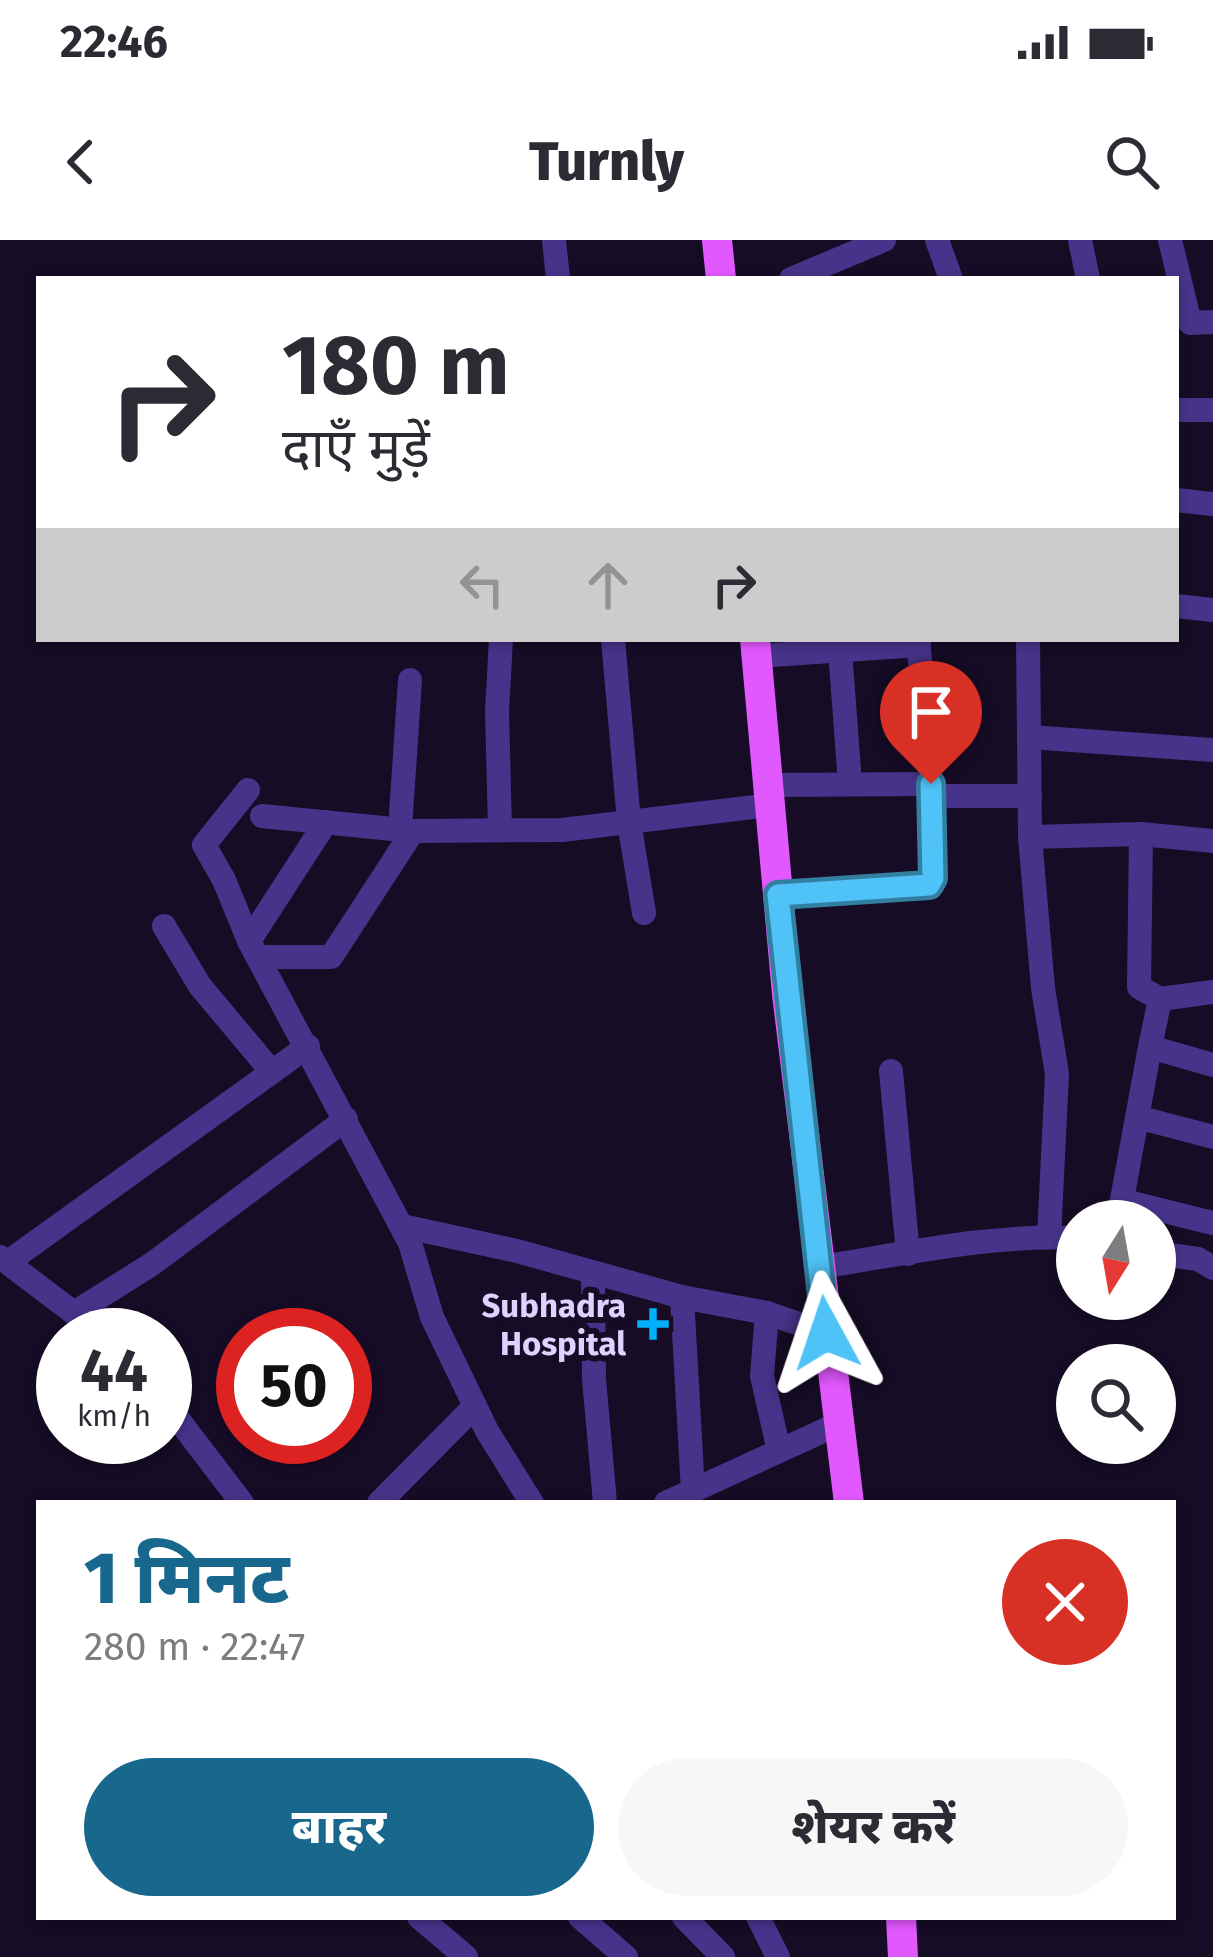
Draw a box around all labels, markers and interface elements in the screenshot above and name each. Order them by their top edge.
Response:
text: 22:46 [60,15,168,69]
icon: back [48,129,114,195]
icon: search [1099,129,1165,195]
text: Turnly [529,130,684,194]
text: 180 m [282,315,510,416]
icon: right [84,324,240,480]
text: दाएँ मुड़ें [282,417,430,481]
icon: left [449,552,515,618]
icon: ahead [575,552,641,618]
icon: right [701,552,767,618]
pin [880,661,982,784]
icon: arrive [898,679,964,745]
north arrow [1056,1200,1176,1320]
map controls [1056,1200,1176,1464]
position arrow [763,1270,889,1396]
place label: Subhadra Hospital [481,1286,626,1364]
speed limit sign: 50 [216,1308,372,1464]
marker: Subhadra Hospital [637,1308,669,1340]
text: 44 [80,1335,148,1407]
button: search [1056,1344,1176,1464]
text: km/h [77,1398,151,1434]
text: 1 मिनट [84,1536,290,1622]
button: close [1002,1539,1128,1665]
text: 280 m · 22:47 [84,1624,305,1670]
button: बाहर [84,1758,594,1896]
button: शेयर करें [618,1758,1128,1896]

